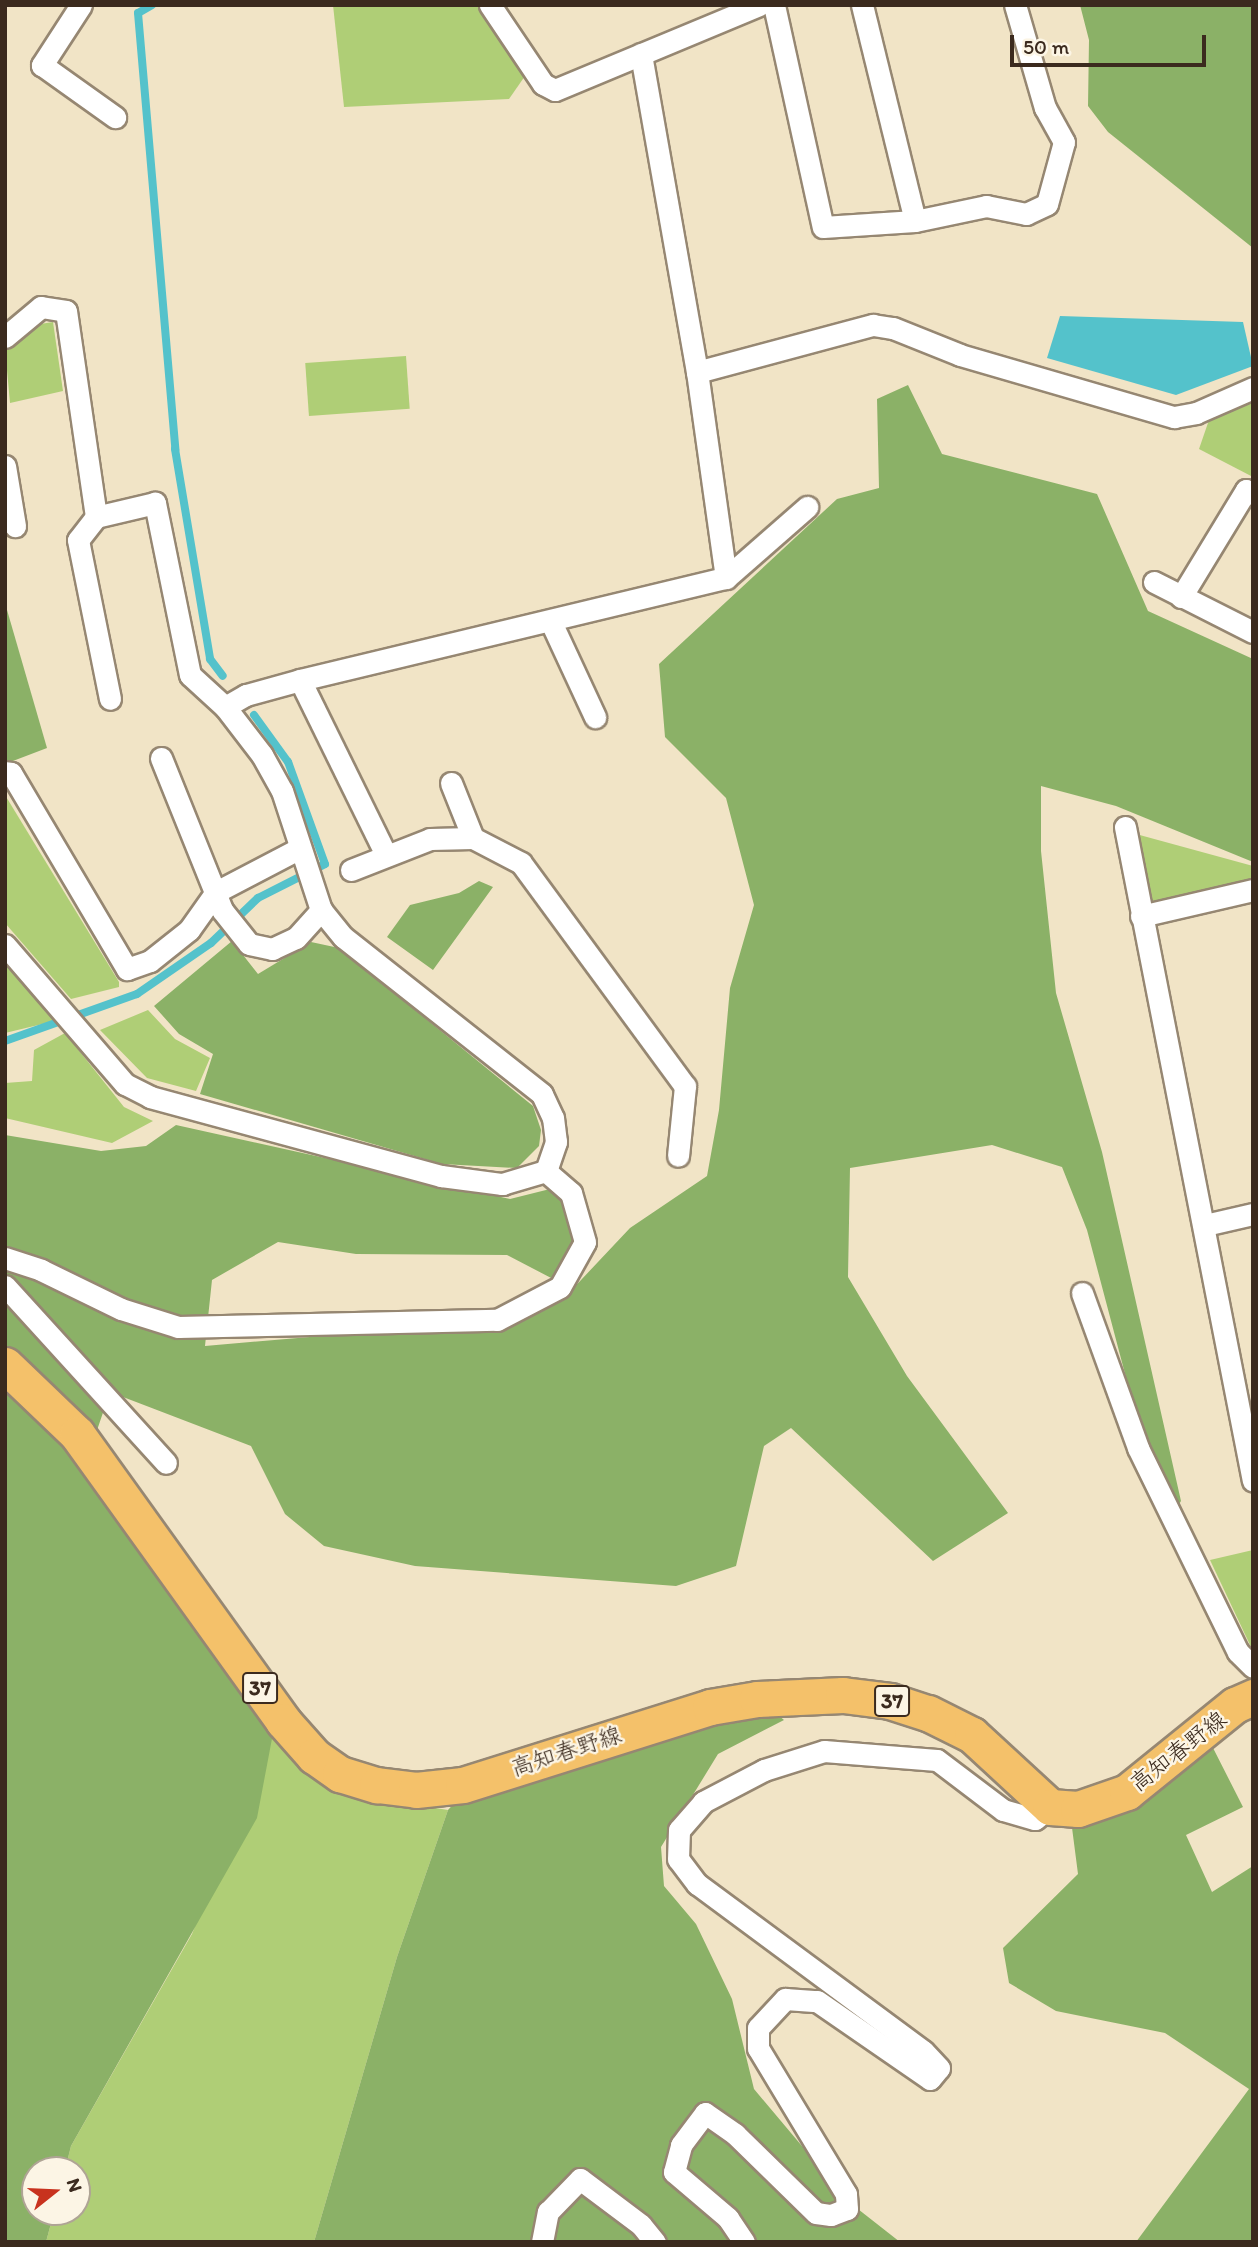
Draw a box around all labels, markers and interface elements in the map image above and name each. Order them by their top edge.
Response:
scale bar [1013,21,1209,65]
text: 50 m [1023,34,1069,59]
road number: 37 [241,1670,279,1706]
road number: 37 [873,1684,911,1718]
street label: 高知春野線 [1124,1705,1232,1797]
street label: 高知春野線 [507,1720,625,1782]
north arrow [21,2156,91,2226]
text: N [62,2175,87,2195]

